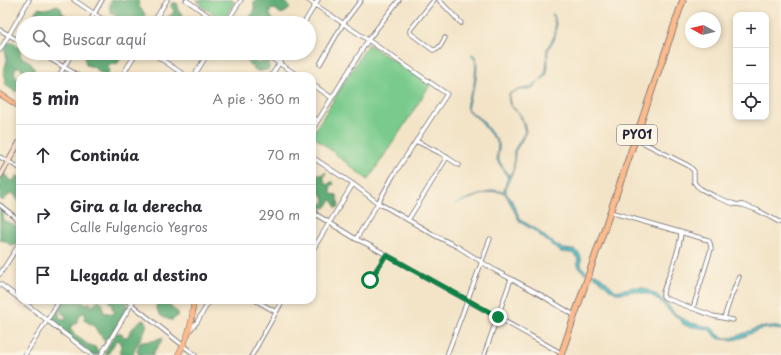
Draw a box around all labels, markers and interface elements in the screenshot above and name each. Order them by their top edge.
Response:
north arrow [685,12,721,48]
map controls [733,12,769,120]
button: + [733,12,769,48]
search box [16,16,316,60]
icon: search [30,27,52,49]
text: Buscar aquí [62,27,146,50]
button: − [733,48,769,84]
button: locate [733,84,769,120]
text: 5 min [32,85,79,111]
text: A pie · 360 m [212,89,300,108]
road number: PY01 [617,125,657,145]
text: Continúa [70,143,139,166]
icon: ahead [32,144,54,166]
text: 70 m [267,145,300,164]
text: Gira a la derecha [70,194,202,217]
icon: right [32,204,54,226]
text: 290 m [259,205,300,224]
text: Calle Fulgencio Yegros [70,217,208,236]
text: Llegada al destino [70,263,208,286]
icon: arrive [32,264,54,286]
route start [361,271,379,289]
route end [489,308,507,326]

